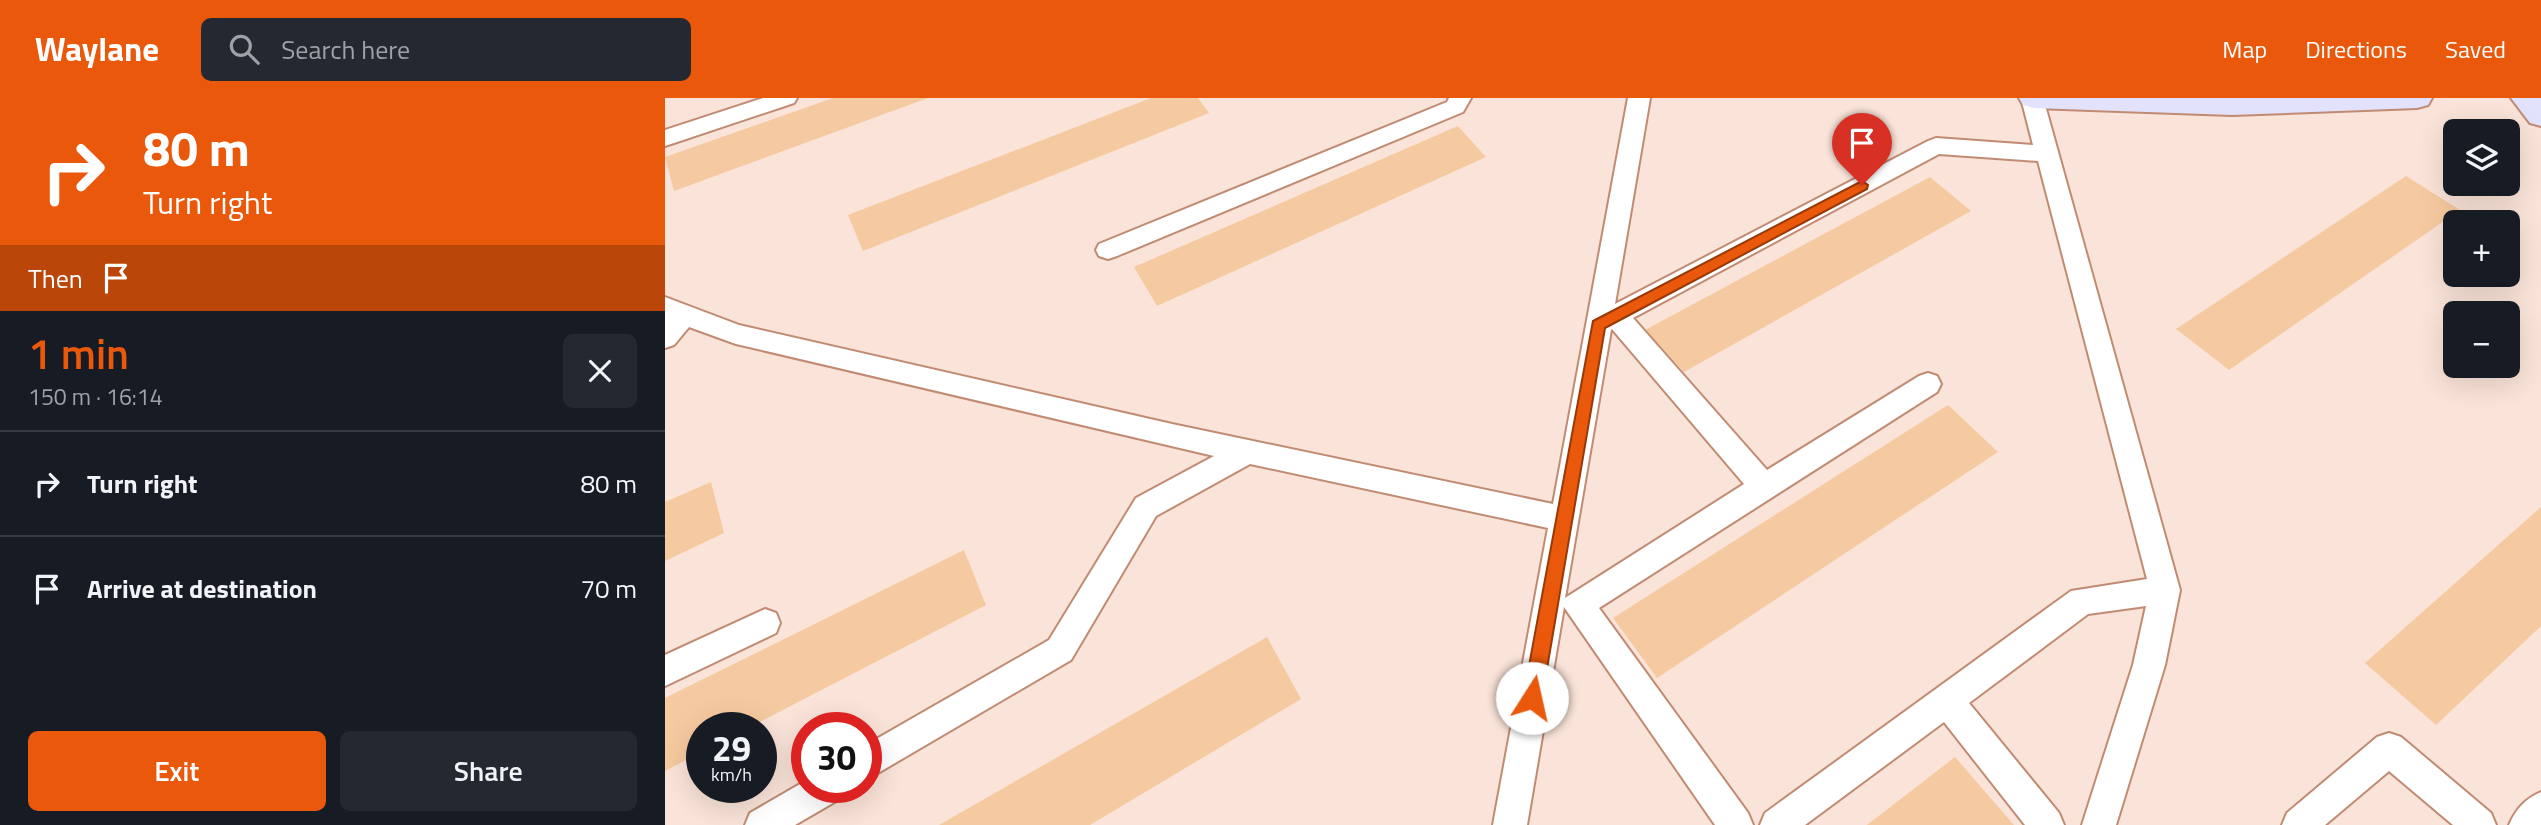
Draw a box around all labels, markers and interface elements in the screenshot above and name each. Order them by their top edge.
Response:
search box [201,18,691,81]
text: Waylane [35,24,159,74]
icon: search [225,30,263,68]
text: Search here [281,30,410,69]
text: Map [2222,31,2267,67]
text: Directions [2305,31,2407,67]
text: Saved [2445,31,2506,67]
text: 80 m [143,110,250,185]
pin [1832,113,1892,185]
map controls [2443,119,2520,378]
button: layers [2443,119,2520,196]
icon: arrive [1843,124,1881,162]
icon: right [28,126,119,217]
text: Turn right [143,178,272,226]
button: + [2443,210,2520,287]
text: Then [28,259,83,298]
icon: arrive [97,259,135,297]
button: − [2443,301,2520,378]
text: 1 min [28,321,129,385]
button: close [563,334,637,408]
text: 150 m · 16:14 [28,379,163,414]
text: Turn right [87,464,198,503]
text: 80 m [580,464,637,503]
icon: right [28,465,66,503]
text: Arrive at destination [87,569,317,608]
text: 70 m [580,569,637,608]
icon: arrive [28,570,66,608]
position arrow [1495,661,1569,735]
speed limit sign: 30 [791,712,882,803]
text: 29 [712,721,751,775]
button: Exit [28,731,326,811]
button: Share [340,731,637,811]
text: km/h [711,761,752,788]

